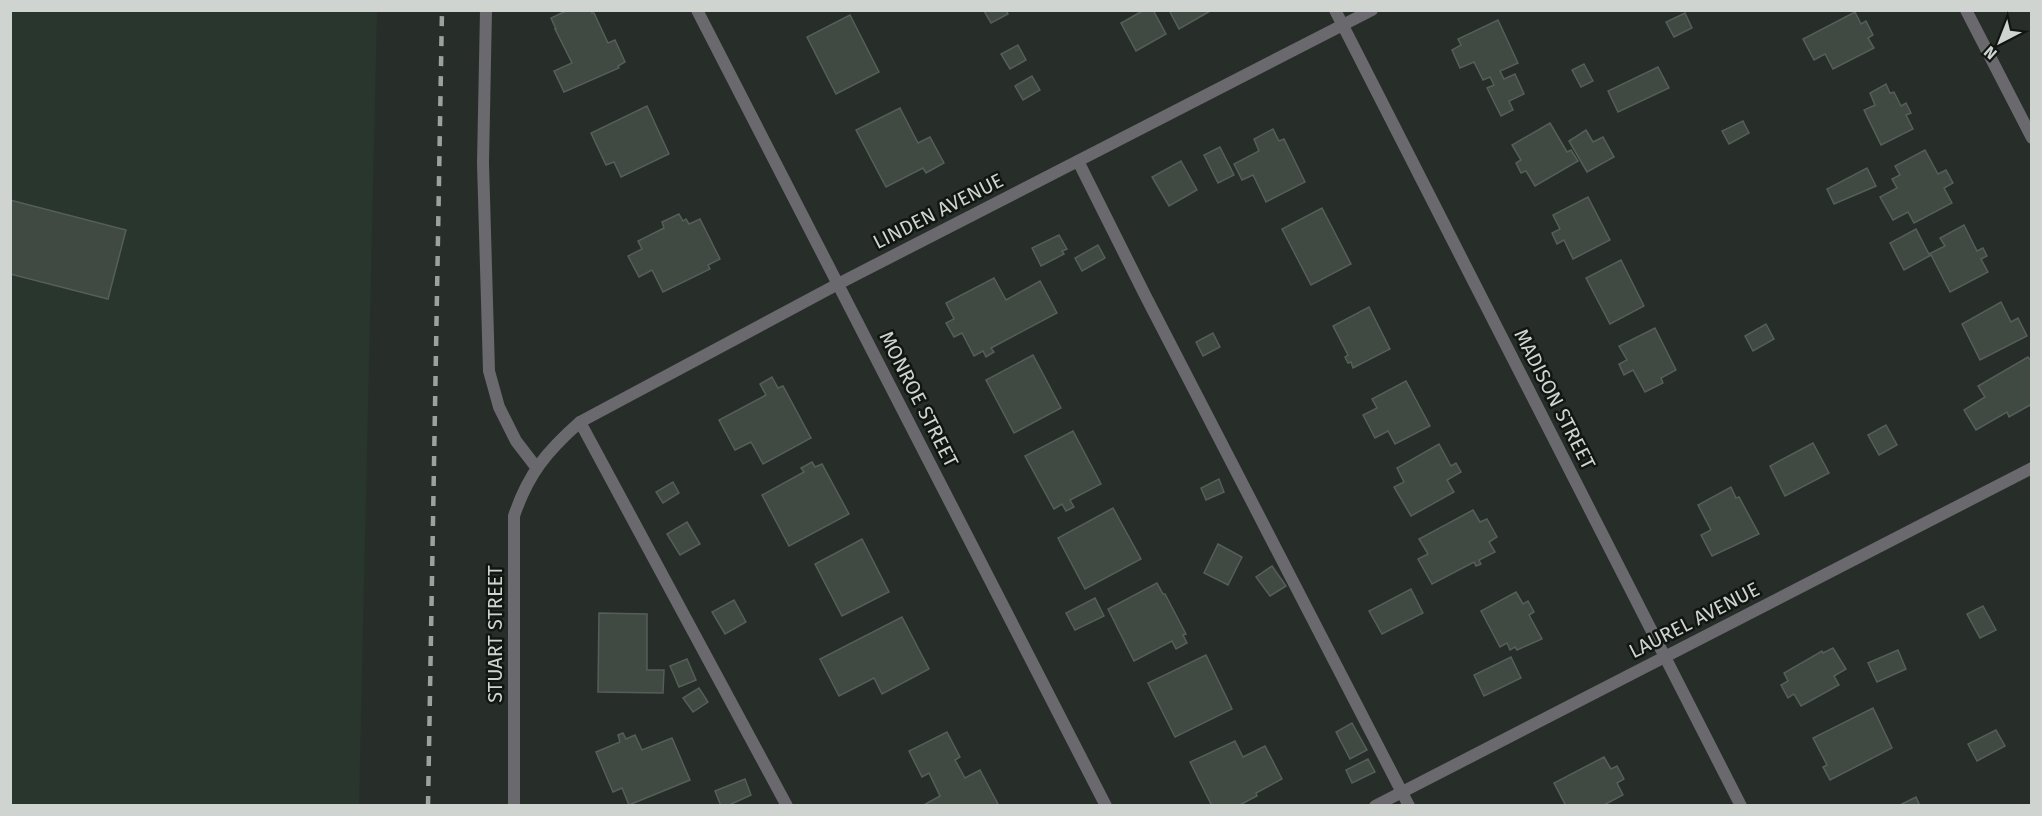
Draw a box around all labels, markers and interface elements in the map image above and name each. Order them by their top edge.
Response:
north arrow [1970,12,2030,72]
text: N [1980,42,2001,63]
street label: LINDEN AVENUE [869,168,1007,254]
street label: MADISON STREET [1509,325,1601,474]
street label: MONROE STREET [874,327,964,472]
street label: STUART STREET [483,565,507,703]
street label: LAUREL AVENUE [1625,577,1763,663]

